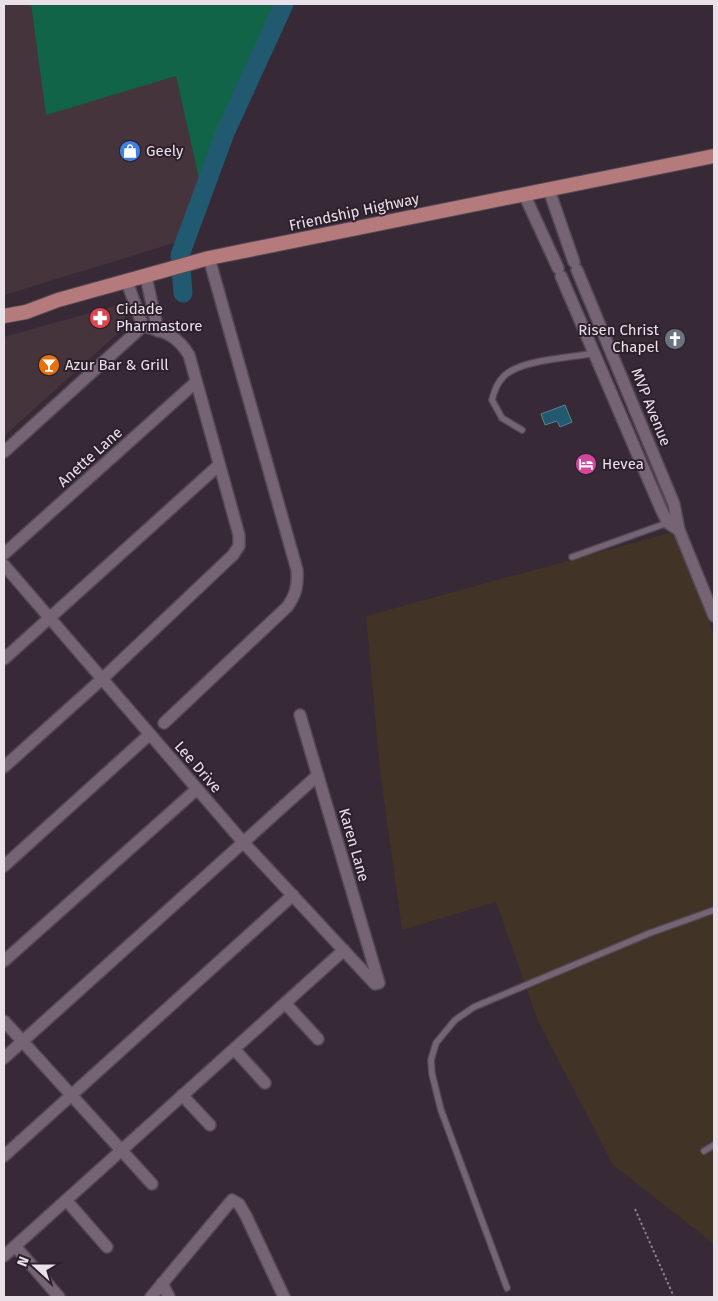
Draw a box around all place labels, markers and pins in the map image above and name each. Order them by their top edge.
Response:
shop icon: Geely [118,139,142,163]
place label: Geely [146,142,184,160]
place label: Cidade Pharmastore [116,300,203,335]
pharmacy icon: Cidade Pharmastore [88,306,112,330]
place label: Risen Christ Chapel [578,321,660,356]
church icon: Risen Christ Chapel [663,327,687,351]
bar icon: Azur Bar & Grill [37,353,61,377]
place label: Azur Bar & Grill [65,356,169,374]
hotel icon: Hevea [574,452,598,476]
place label: Hevea [602,455,644,473]

